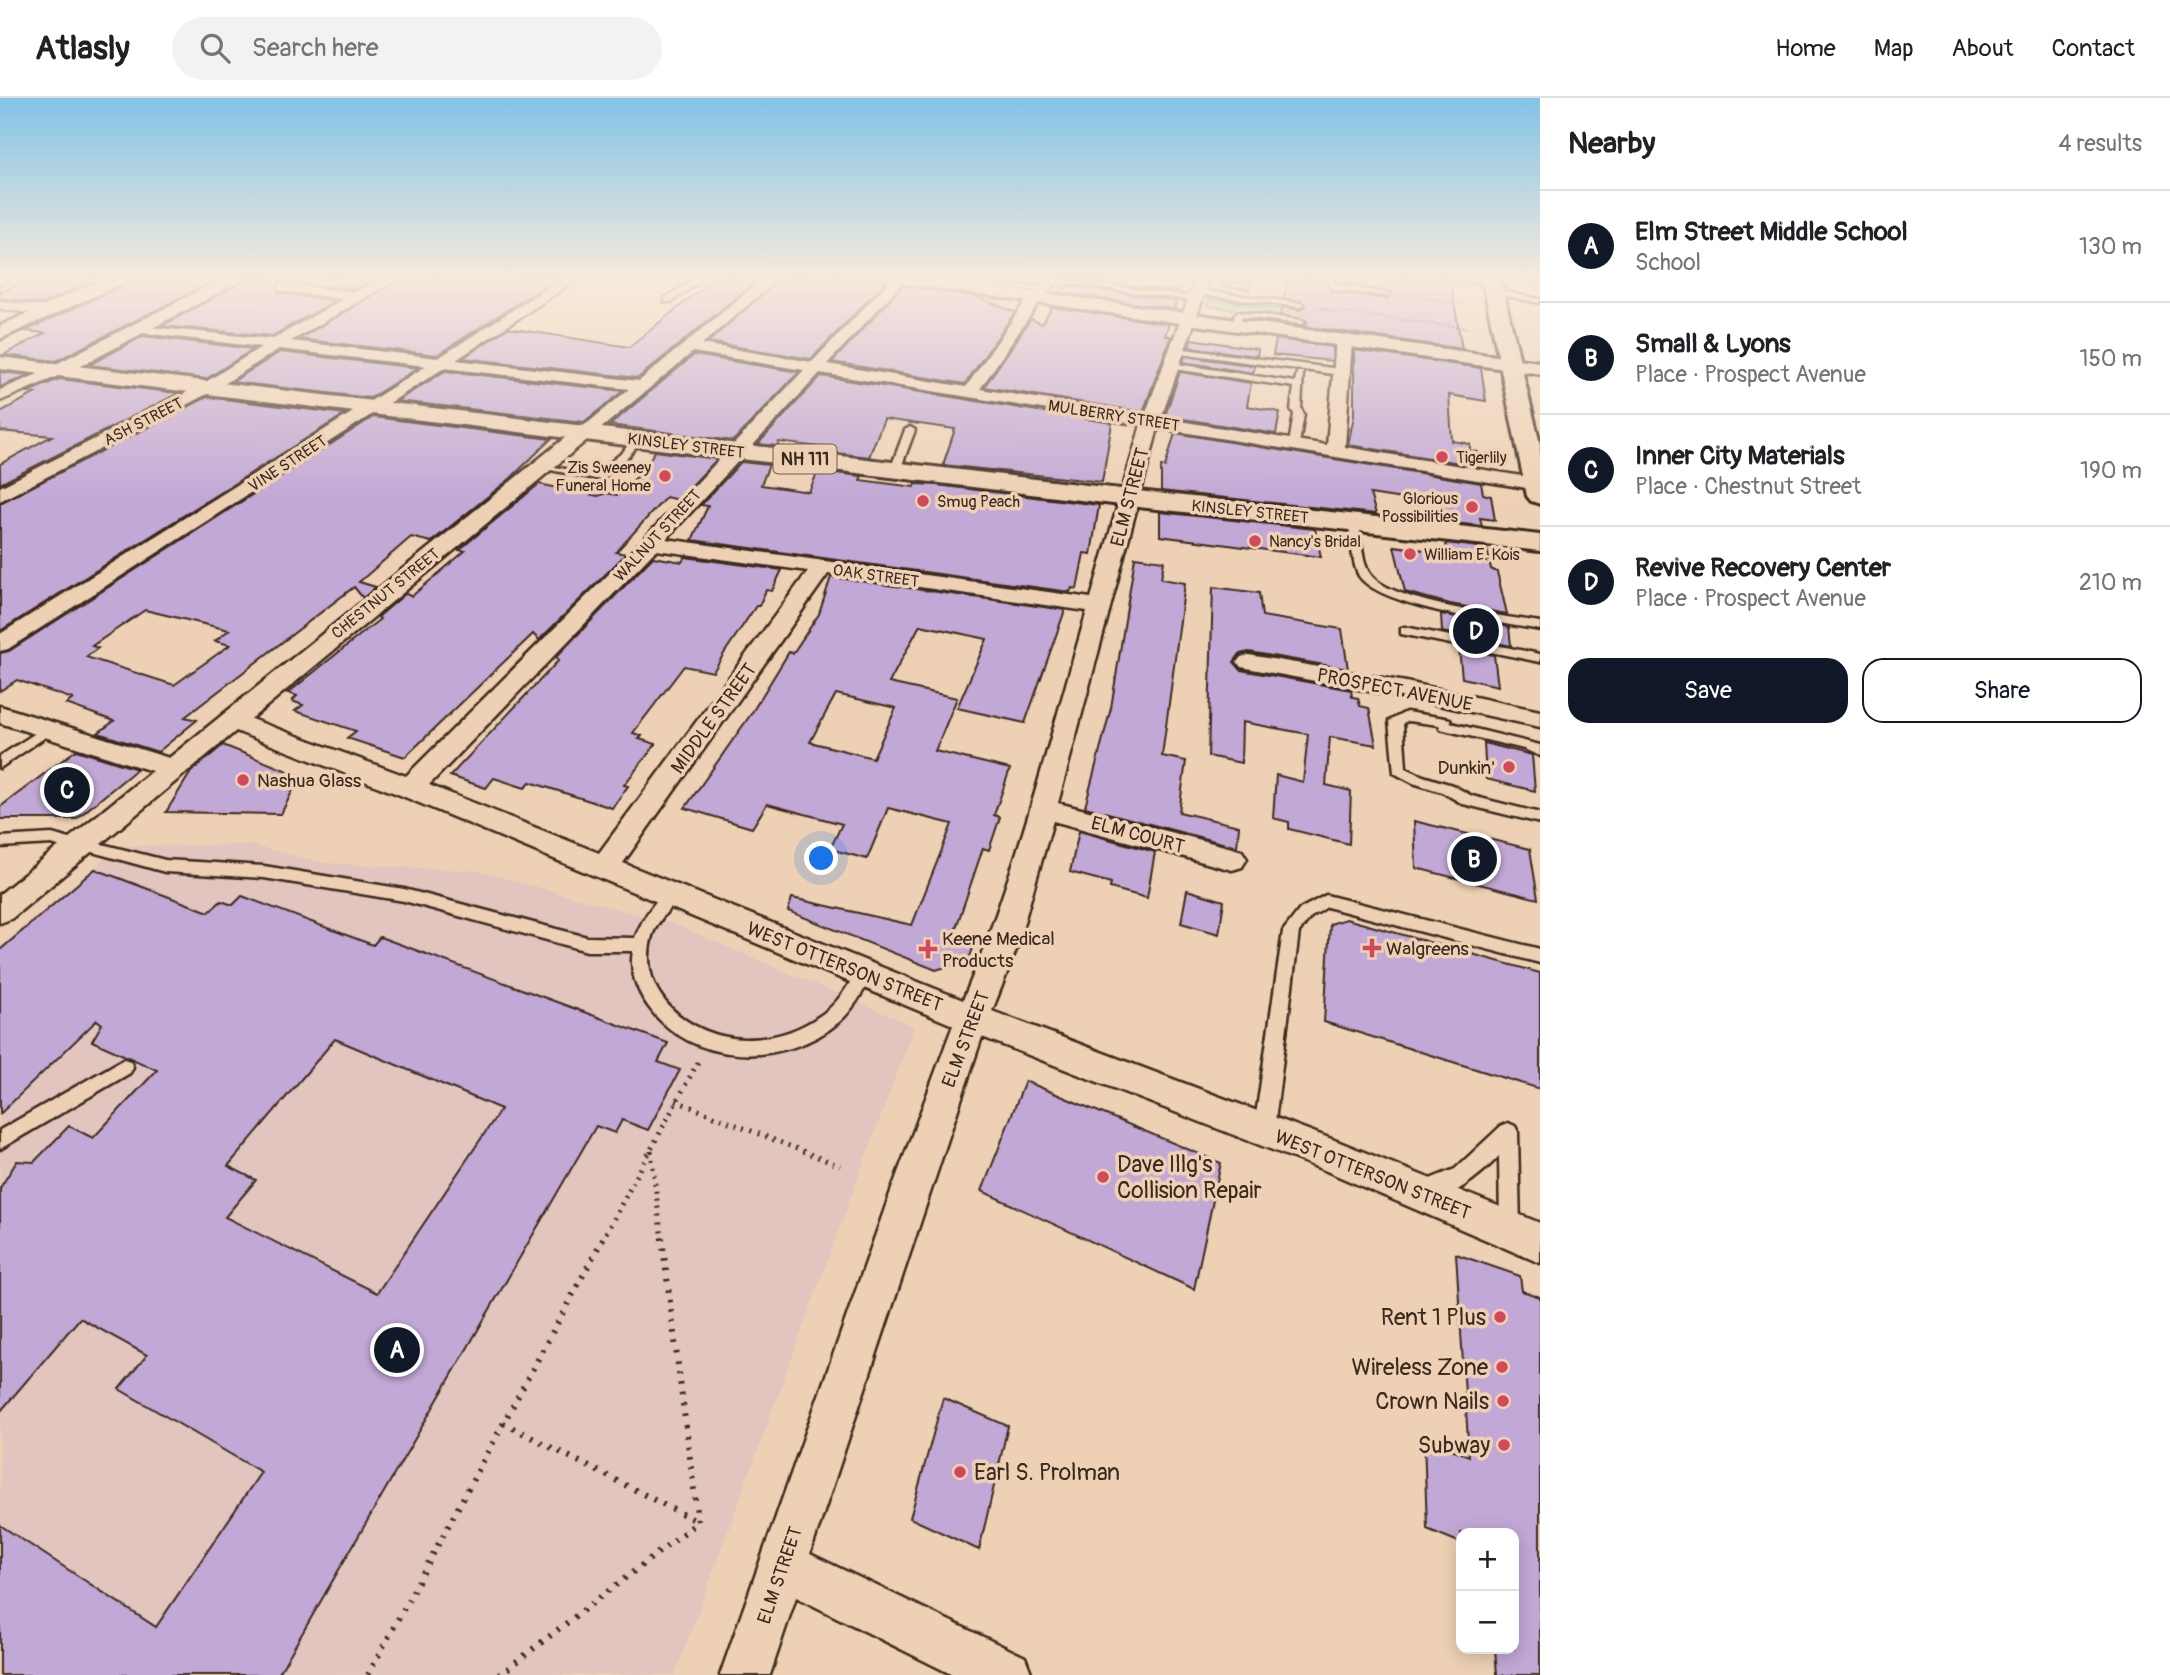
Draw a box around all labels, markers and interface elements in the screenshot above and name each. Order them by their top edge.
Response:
search box [172,17,662,80]
text: Atlasly [35,28,130,69]
icon: search [196,29,234,67]
text: Search here [252,32,379,64]
text: Home [1775,34,1836,63]
text: Map [1874,34,1914,63]
text: About [1952,34,2014,63]
text: Contact [2052,34,2135,63]
text: Nearby [1568,125,1655,162]
text: 4 results [2058,129,2142,158]
text: Elm Street Middle School [1635,216,1908,248]
text: A [1584,232,1598,261]
text: 130 m [2079,232,2142,261]
text: School [1635,248,1701,277]
text: Small & Lyons [1635,328,1791,360]
text: B [1584,344,1598,373]
text: 150 m [2079,344,2142,373]
text: Place · Prospect Avenue [1635,360,1866,389]
street label: ASH STREET [100,393,187,450]
street label: MULBERRY STREET [1047,396,1181,436]
street label: KINSLEY STREET [626,429,745,463]
street label: VINE STREET [244,431,331,497]
text: Inner City Materials [1635,440,1845,472]
road number: NH 111 [774,444,836,474]
street label: ELM STREET [1105,445,1155,549]
place label: Tigerlily [1456,448,1507,468]
marker: Tigerlily [1434,449,1450,465]
text: C [1584,456,1598,485]
text: 190 m [2080,456,2142,485]
place label: Zis Sweeney Funeral Home [556,458,651,496]
marker: Zis Sweeney Funeral Home [657,468,673,484]
text: Place · Chestnut Street [1635,472,1861,501]
street label: WALNUT STREET [610,485,706,586]
place label: Glorious Possibilities [1382,489,1458,527]
place label: Smug Peach [937,492,1020,512]
marker: Smug Peach [915,493,931,509]
street label: KINSLEY STREET [1190,496,1309,528]
marker: Glorious Possibilities [1464,499,1480,515]
place label: Nancy's Bridal [1269,532,1361,552]
marker: Nancy's Bridal [1247,533,1263,549]
street label: CHESTNUT STREET [328,544,444,643]
place label: William E. Kois [1424,545,1520,565]
marker: William E. Kois [1402,546,1418,562]
text: Revive Recovery Center [1635,552,1891,584]
street label: OAK STREET [832,560,920,592]
text: D [1584,568,1598,597]
text: 210 m [2079,568,2142,597]
text: Place · Prospect Avenue [1635,584,1866,613]
pin: D [1453,605,1499,657]
button: Save [1568,658,1848,723]
button: Share [1862,658,2142,723]
street label: MIDDLE STREET [666,659,762,778]
street label: PROSPECT AVENUE [1315,663,1475,717]
place label: Dunkin' [1438,756,1495,780]
marker: Dunkin' [1501,759,1517,775]
pin: C [44,764,90,816]
place label: Nashua Glass [257,769,362,793]
marker: Nashua Glass [235,772,251,788]
street label: ELM COURT [1088,811,1187,859]
pin: B [1451,833,1497,885]
your location [804,841,838,875]
street label: WEST OTTERSON STREET [743,917,946,1017]
place label: Keene Medical Products [942,927,1055,973]
place label: Walgreens [1386,937,1469,961]
marker: Walgreens [1364,940,1380,956]
marker: Keene Medical Products [920,941,936,957]
street label: ELM STREET [937,988,995,1091]
street label: WEST OTTERSON STREET [1271,1125,1474,1225]
place label: Dave Illg's Collision Repair [1117,1150,1262,1205]
marker: Dave Illg's Collision Repair [1095,1169,1111,1185]
place label: Rent 1 Plus [1381,1303,1486,1332]
marker: Rent 1 Plus [1492,1309,1508,1325]
pin: A [374,1324,420,1376]
place label: Wireless Zone [1352,1353,1489,1382]
marker: Wireless Zone [1494,1359,1510,1375]
place label: Crown Nails [1375,1387,1489,1416]
marker: Crown Nails [1495,1393,1511,1409]
place label: Subway [1418,1431,1490,1460]
marker: Subway [1496,1437,1512,1453]
place label: Earl S. Prolman [974,1458,1120,1487]
marker: Earl S. Prolman [952,1464,968,1480]
street label: ELM STREET [752,1524,808,1627]
map controls [1456,1528,1519,1654]
button: + [1456,1528,1519,1591]
button: − [1456,1591,1519,1654]

